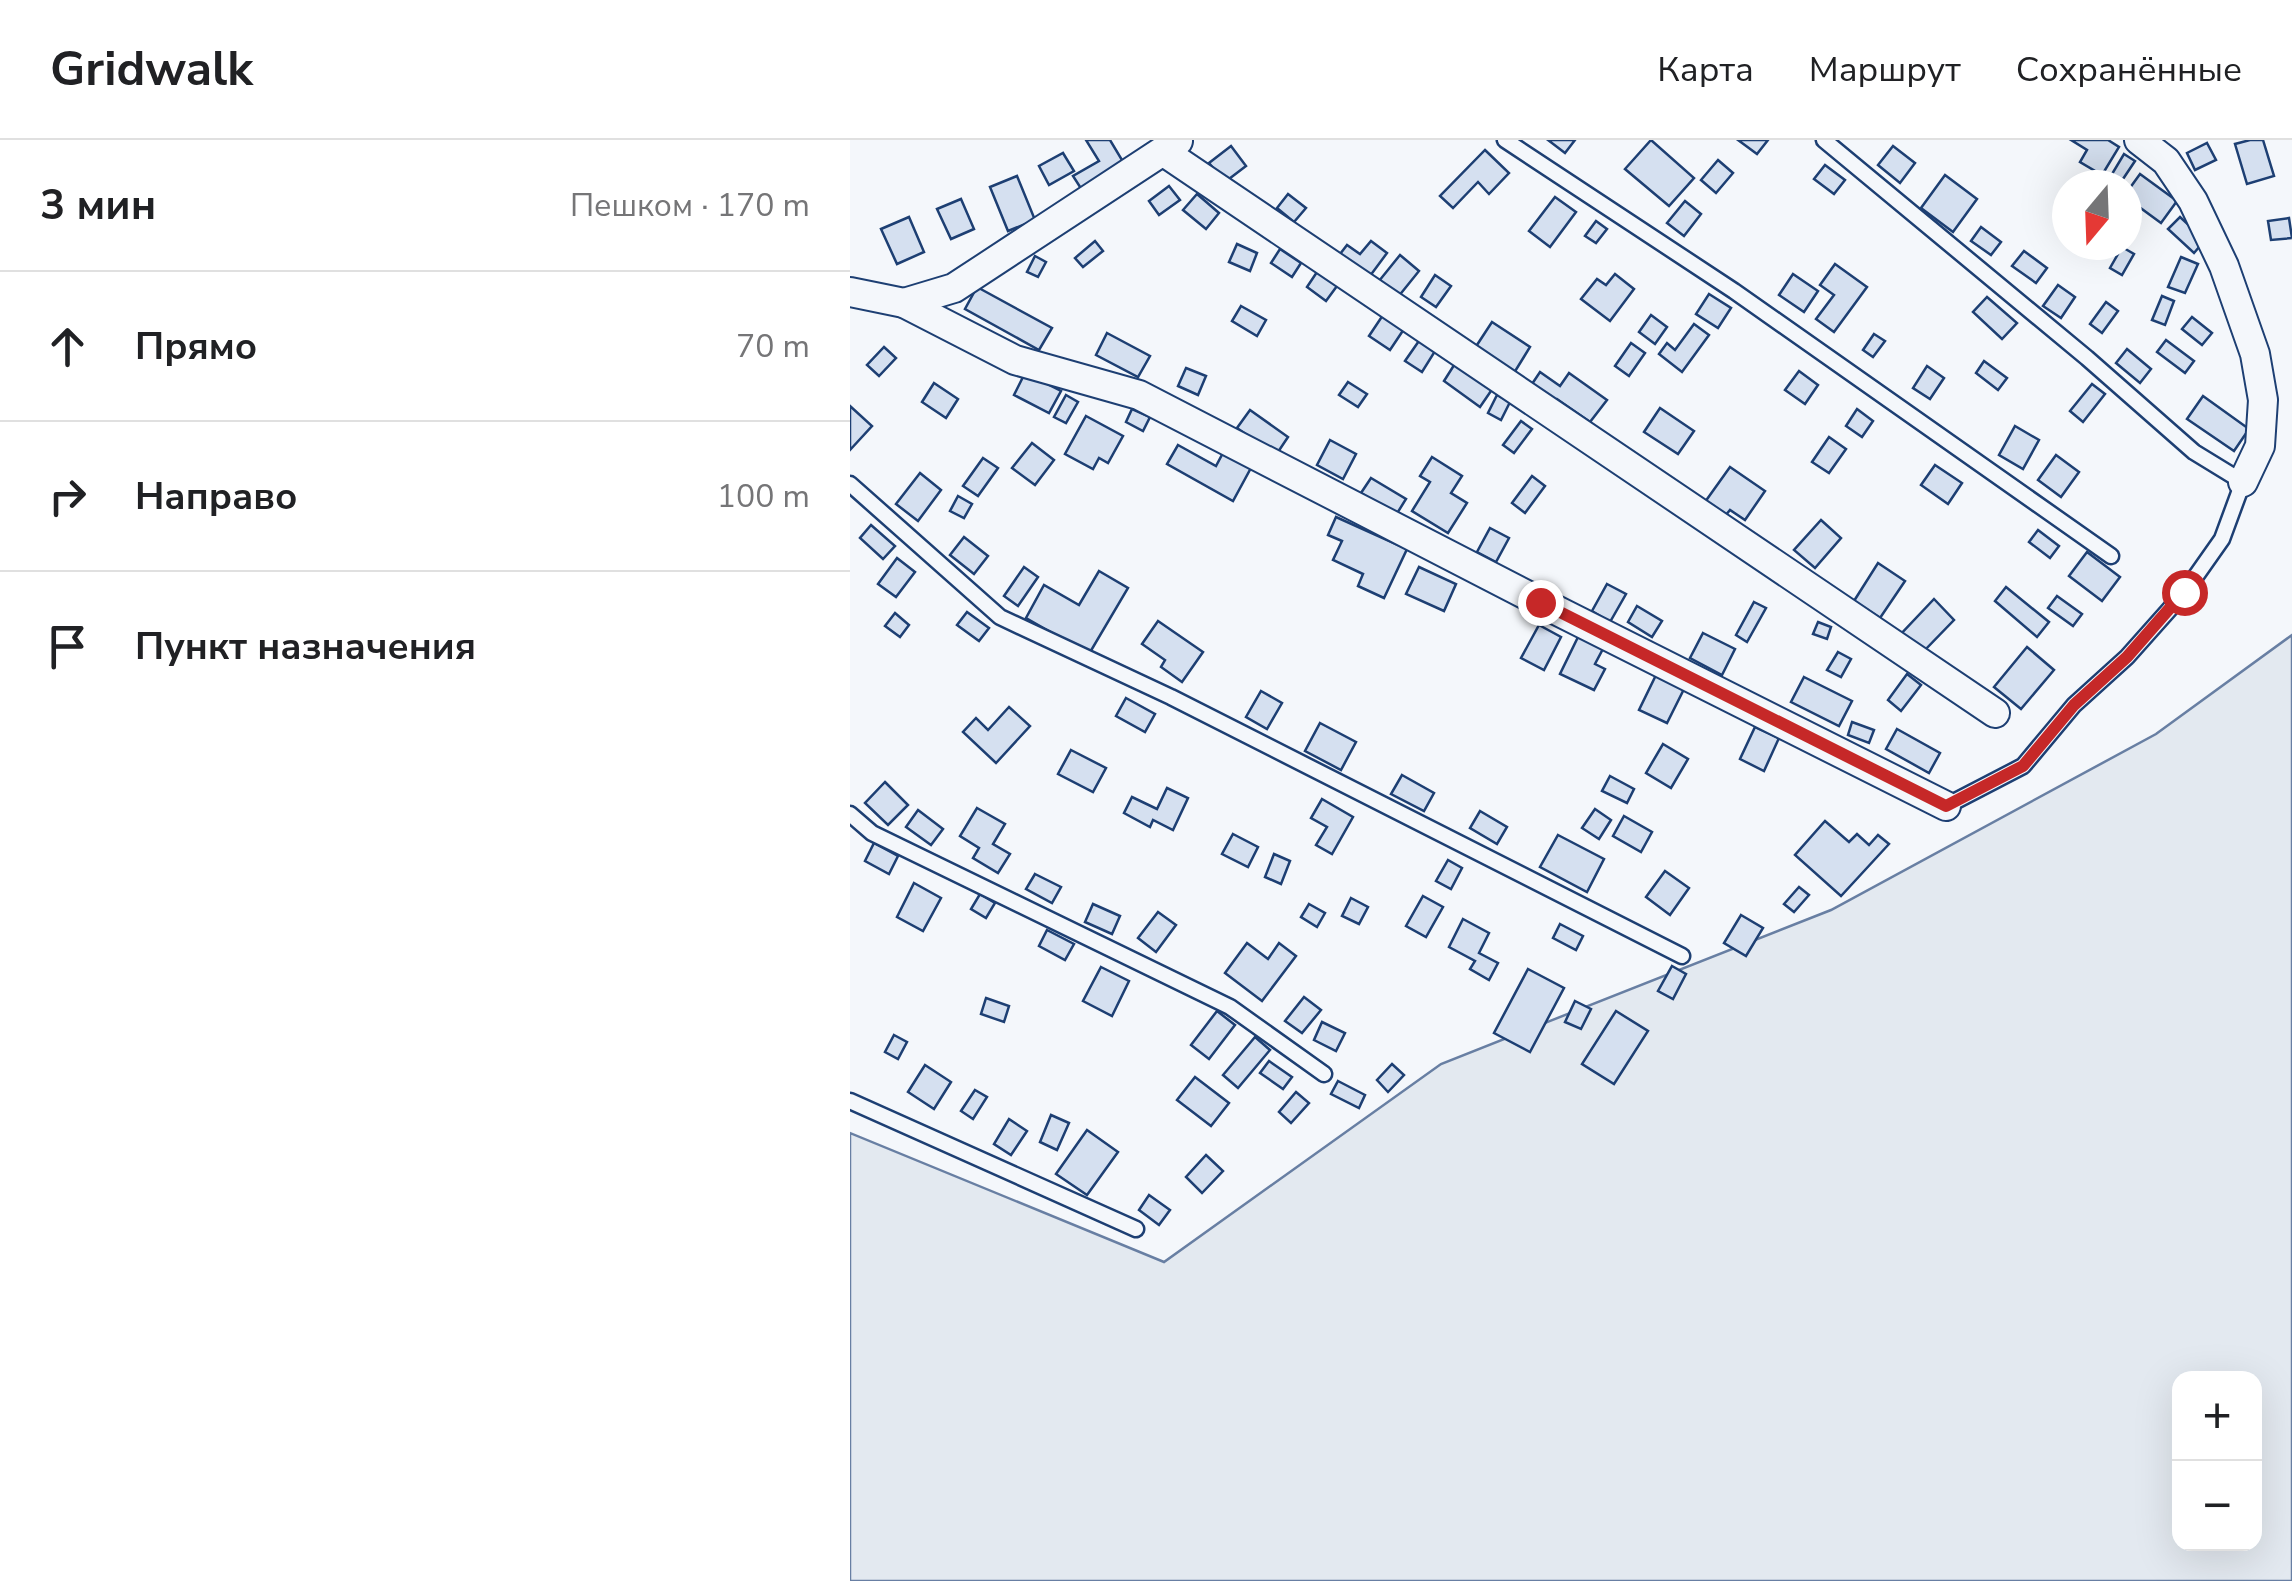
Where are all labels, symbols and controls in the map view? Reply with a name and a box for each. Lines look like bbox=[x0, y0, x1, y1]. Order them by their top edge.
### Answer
text: Gridwalk bbox=[50, 36, 253, 102]
text: Карта bbox=[1657, 46, 1754, 93]
text: Маршрут bbox=[1809, 46, 1961, 93]
text: Сохранённые bbox=[2016, 46, 2242, 93]
north arrow bbox=[2052, 170, 2142, 260]
text: 3 мин bbox=[40, 177, 156, 234]
text: Пешком · 170 m bbox=[570, 184, 810, 227]
icon: ahead bbox=[40, 319, 95, 374]
text: Прямо bbox=[135, 321, 257, 372]
text: 70 m bbox=[736, 325, 810, 368]
icon: right bbox=[40, 469, 95, 524]
text: Направо bbox=[135, 471, 297, 522]
text: 100 m bbox=[717, 475, 810, 518]
route start bbox=[2162, 570, 2208, 616]
route end bbox=[1518, 580, 1564, 626]
icon: arrive bbox=[40, 619, 95, 674]
text: Пункт назначения bbox=[135, 621, 476, 672]
map controls bbox=[2172, 1371, 2262, 1551]
button: + bbox=[2172, 1371, 2262, 1461]
button: − bbox=[2172, 1461, 2262, 1551]

